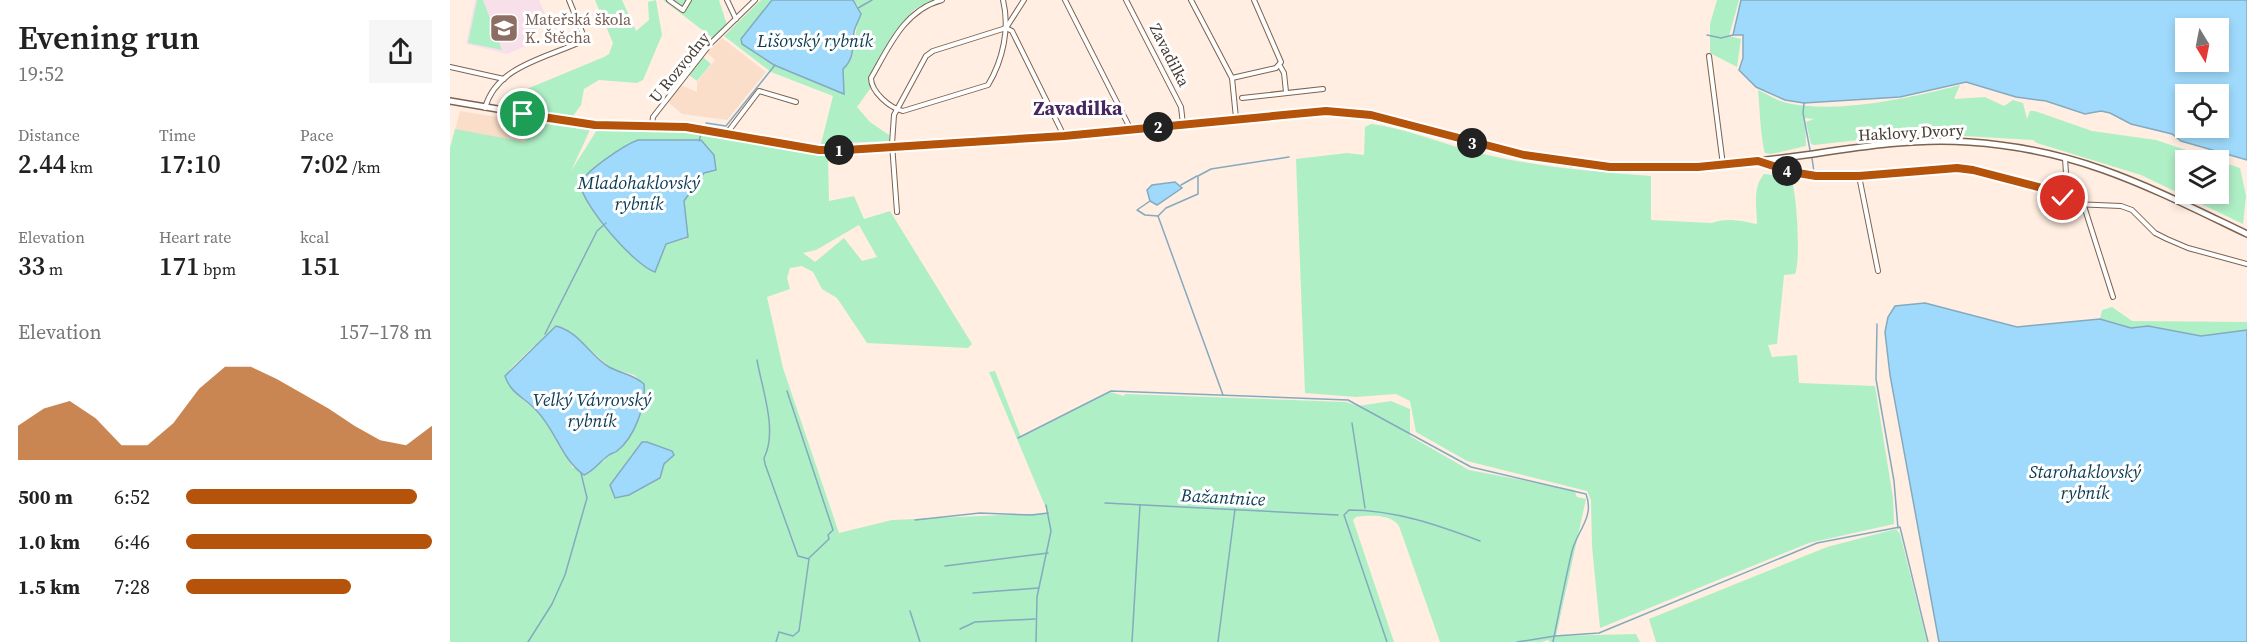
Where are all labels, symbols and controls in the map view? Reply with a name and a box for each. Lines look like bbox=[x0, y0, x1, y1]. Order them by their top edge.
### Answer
place label: Mateřská škola K. Štěcha bbox=[525, 8, 632, 48]
school or university icon: Mateřská škola K. Štěcha bbox=[488, 12, 520, 44]
text: Evening run bbox=[18, 15, 200, 60]
north arrow bbox=[2175, 18, 2229, 72]
map controls bbox=[2175, 18, 2229, 204]
button: share bbox=[369, 20, 432, 83]
street label: Zavadilka bbox=[1145, 20, 1196, 91]
street label: U Rozvodny bbox=[644, 27, 715, 107]
water label: Lišovský rybník bbox=[756, 28, 873, 53]
text: 19:52 bbox=[18, 60, 64, 88]
button: locate bbox=[2175, 84, 2229, 138]
pin bbox=[497, 88, 548, 139]
district label: Zavadilka bbox=[1033, 94, 1123, 122]
icon: arrive bbox=[506, 97, 539, 130]
pin: 2 bbox=[1143, 112, 1173, 142]
text: 2 bbox=[1154, 116, 1162, 138]
street label: Haklovy Dvory bbox=[1858, 118, 1965, 146]
text: Distance bbox=[18, 124, 80, 146]
text: Time bbox=[159, 124, 196, 146]
text: Pace bbox=[300, 124, 334, 146]
pin: 3 bbox=[1457, 128, 1487, 158]
text: 3 bbox=[1468, 132, 1476, 154]
pin: 1 bbox=[824, 135, 854, 165]
text: 1 bbox=[835, 139, 843, 161]
text: 2.44 bbox=[18, 146, 66, 182]
text: 17:10 bbox=[159, 146, 221, 182]
text: 7:02 bbox=[300, 146, 348, 182]
button: layers bbox=[2175, 150, 2229, 204]
text: km bbox=[66, 156, 93, 178]
text: /km bbox=[348, 156, 381, 178]
pin: 4 bbox=[1772, 156, 1802, 186]
text: 4 bbox=[1783, 160, 1791, 182]
water label: Mladohaklovský rybník bbox=[577, 170, 701, 216]
pin bbox=[2037, 172, 2088, 223]
icon: check bbox=[2046, 181, 2079, 214]
text: Elevation bbox=[18, 226, 85, 248]
text: Heart rate bbox=[159, 226, 231, 248]
text: kcal bbox=[300, 226, 329, 248]
text: 33 bbox=[18, 248, 45, 284]
text: 171 bbox=[159, 248, 200, 284]
text: 151 bbox=[300, 248, 341, 284]
text: m bbox=[45, 258, 63, 280]
text: bpm bbox=[200, 258, 236, 280]
text: Elevation bbox=[18, 318, 102, 346]
text: 157–178 m bbox=[339, 318, 432, 346]
water label: Velký Vávrovský rybník bbox=[533, 387, 652, 433]
water label: Starohaklovský rybník bbox=[2029, 459, 2142, 505]
water label: Bažantnice bbox=[1179, 482, 1267, 512]
text: 500 m bbox=[18, 483, 73, 511]
text: 6:52 bbox=[114, 483, 150, 511]
text: 1.0 km bbox=[18, 528, 80, 556]
text: 6:46 bbox=[114, 528, 150, 556]
text: 1.5 km bbox=[18, 573, 80, 601]
text: 7:28 bbox=[114, 573, 150, 601]

